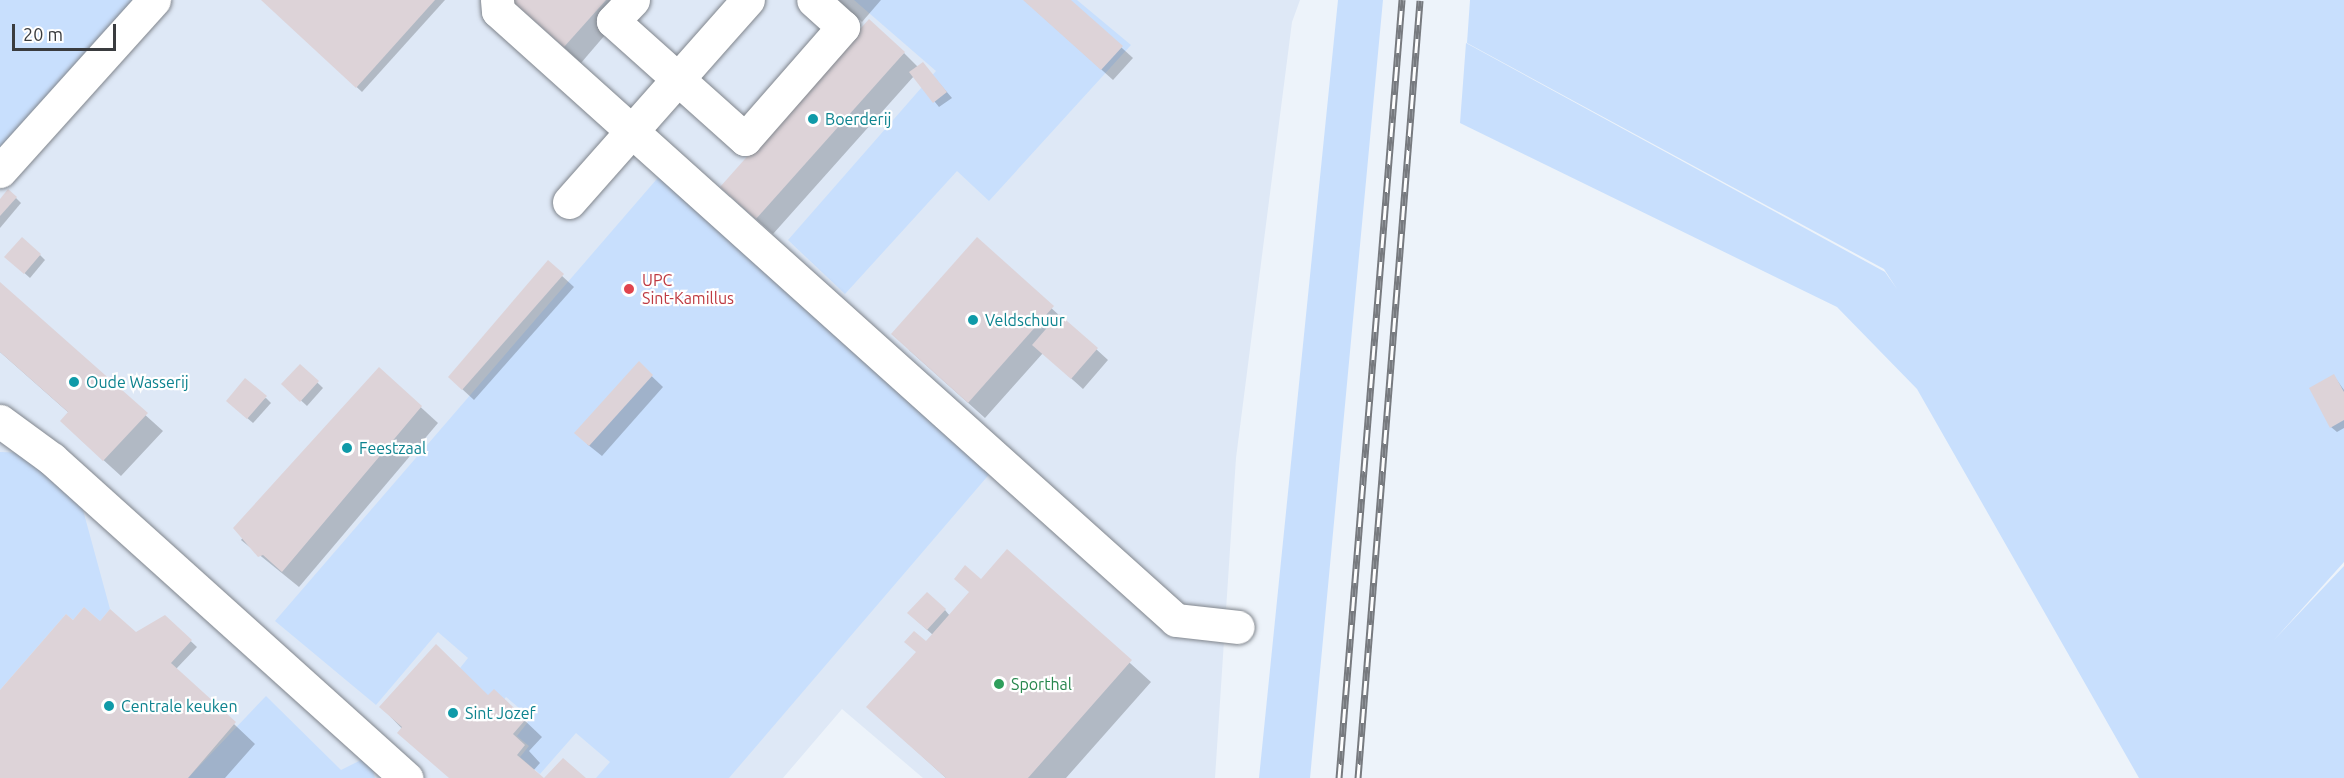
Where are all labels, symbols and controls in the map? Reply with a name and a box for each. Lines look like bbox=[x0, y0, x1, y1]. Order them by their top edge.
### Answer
scale bar bbox=[15, 12, 118, 50]
text: 20 m bbox=[23, 24, 63, 44]
place label: Boerderij bbox=[825, 109, 891, 129]
marker: Boerderij bbox=[806, 112, 820, 126]
place label: UPC Sint-Kamillus bbox=[642, 270, 734, 308]
marker: UPC Sint-Kamillus bbox=[620, 280, 638, 298]
place label: Veldschuur bbox=[985, 310, 1065, 330]
marker: Veldschuur bbox=[966, 313, 980, 327]
place label: Oude Wasserij bbox=[86, 372, 189, 392]
marker: Oude Wasserij bbox=[67, 375, 81, 389]
place label: Feestzaal bbox=[359, 438, 426, 458]
marker: Feestzaal bbox=[340, 441, 354, 455]
place label: Sporthal bbox=[1011, 674, 1072, 694]
marker: Sporthal bbox=[992, 677, 1006, 691]
place label: Centrale keuken bbox=[121, 696, 238, 716]
marker: Centrale keuken bbox=[102, 699, 116, 713]
place label: Sint Jozef bbox=[465, 703, 536, 723]
marker: Sint Jozef bbox=[446, 706, 460, 720]

